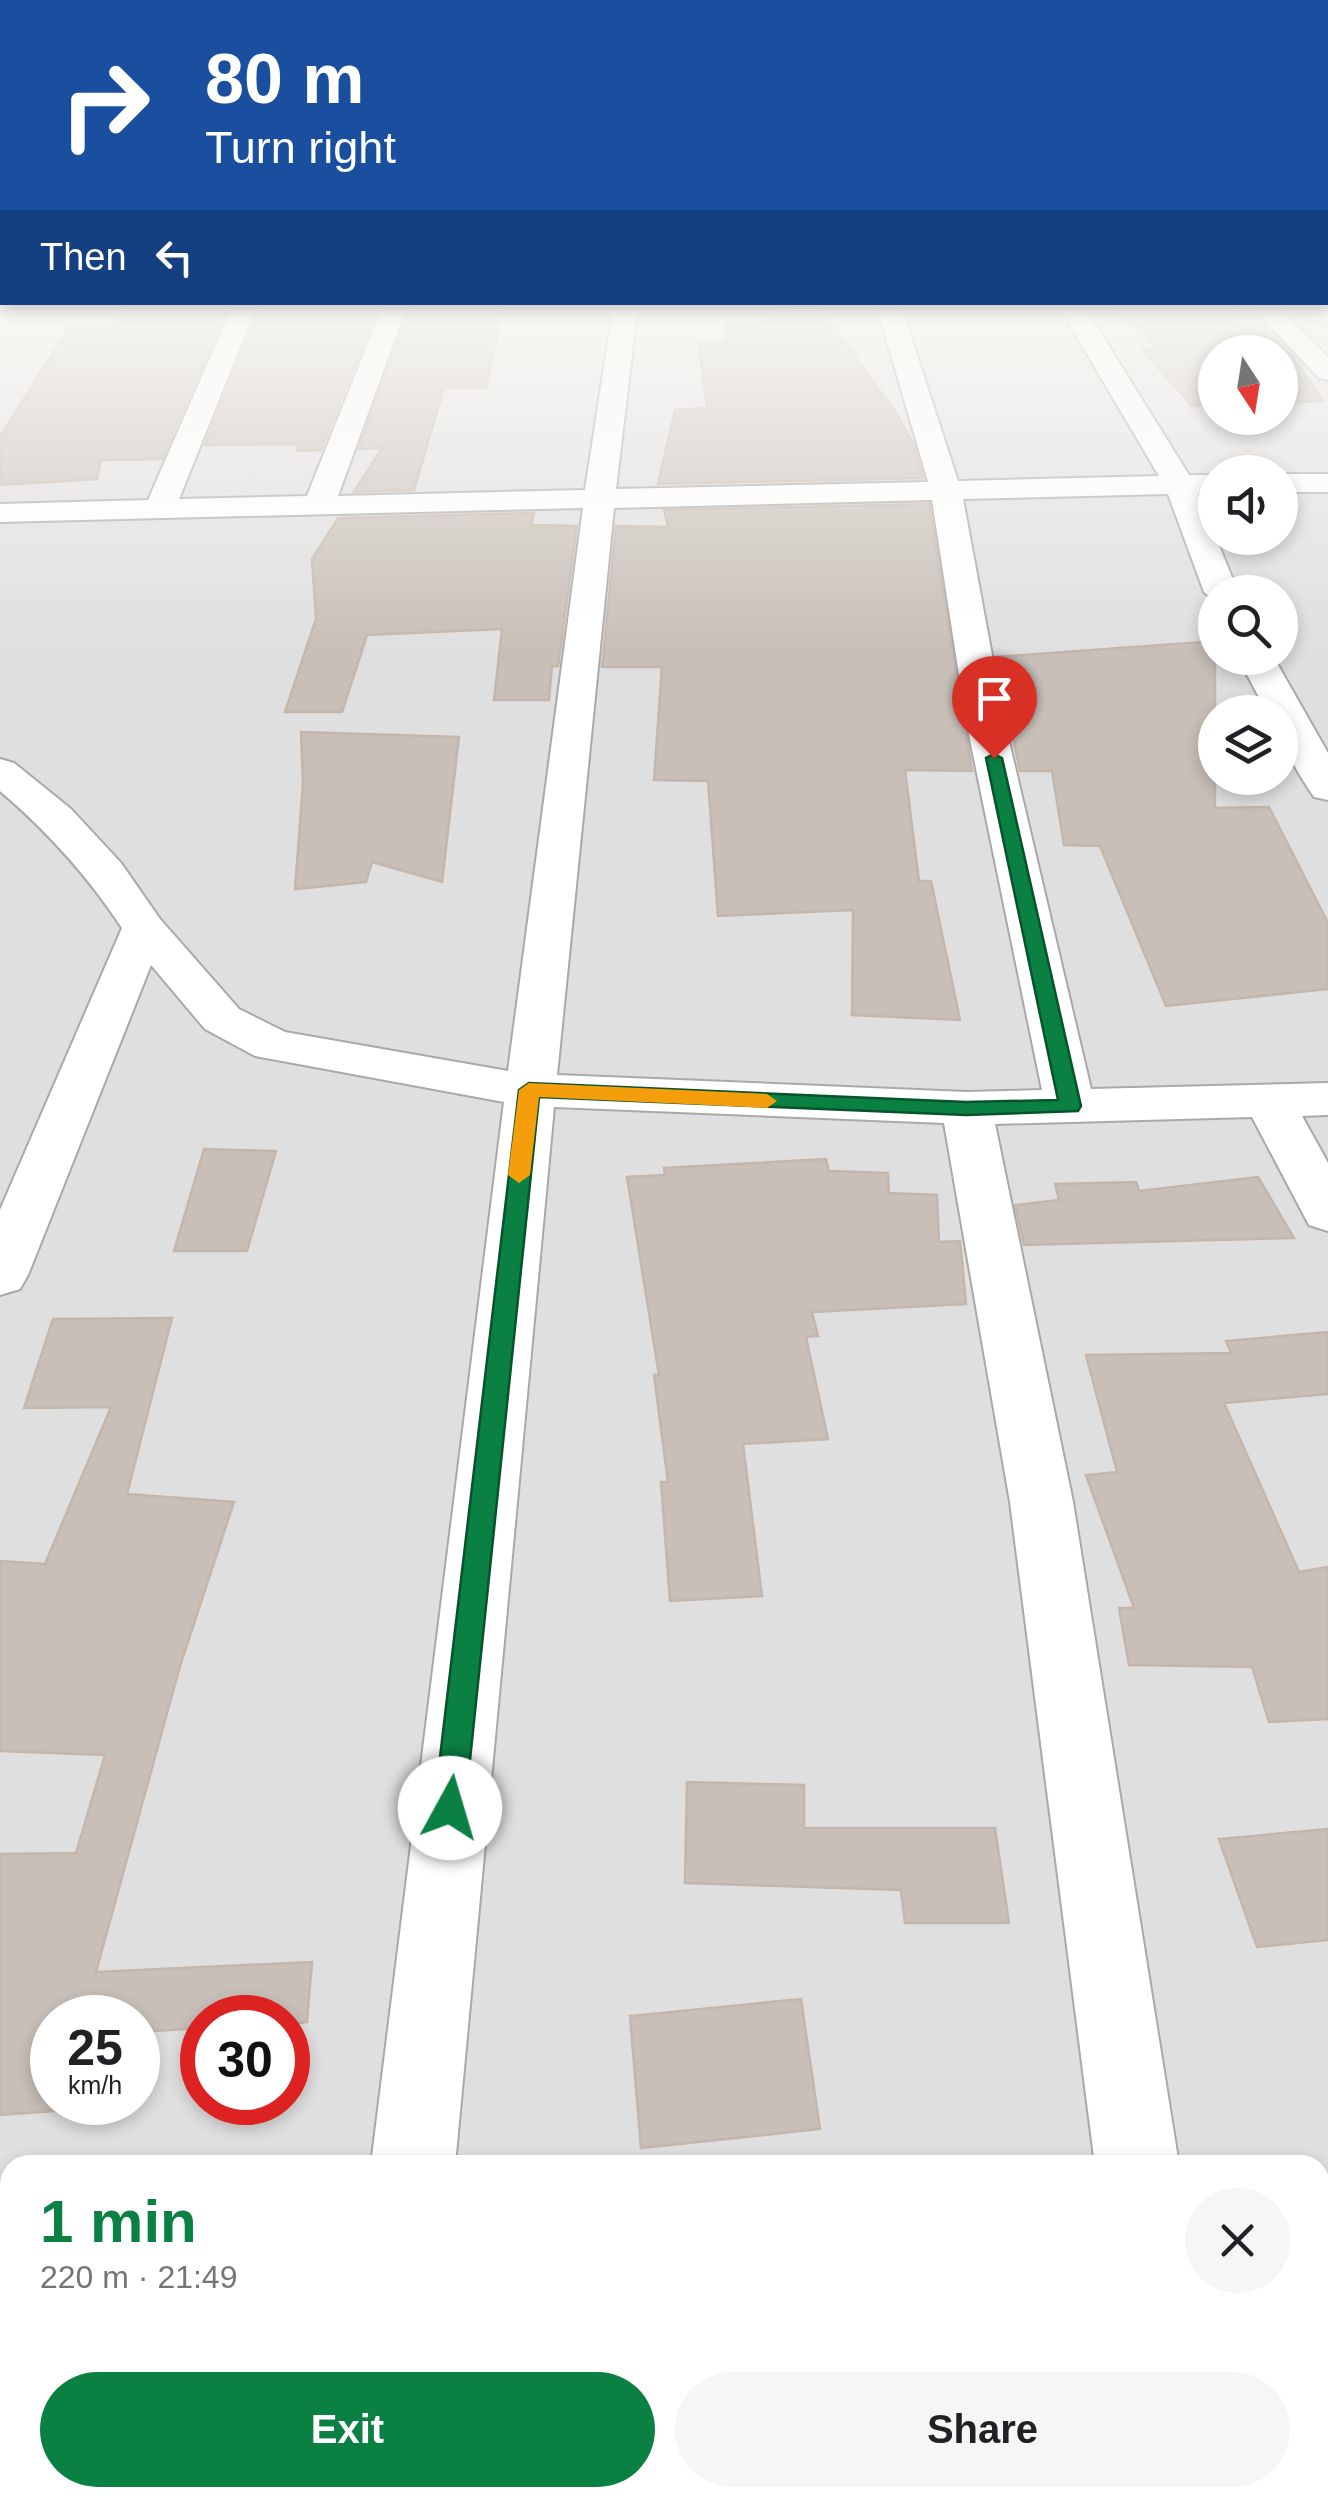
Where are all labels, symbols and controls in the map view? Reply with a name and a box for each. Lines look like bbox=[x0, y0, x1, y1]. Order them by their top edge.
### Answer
icon: right bbox=[40, 40, 170, 170]
text: 80 m bbox=[205, 40, 365, 118]
text: Turn right bbox=[205, 122, 396, 173]
icon: left bbox=[147, 230, 202, 285]
text: Then bbox=[40, 236, 127, 278]
north arrow bbox=[1198, 335, 1298, 435]
map controls bbox=[1198, 335, 1298, 795]
button: sound bbox=[1198, 455, 1298, 555]
button: search bbox=[1198, 575, 1298, 675]
pin bbox=[952, 656, 1037, 759]
icon: arrive bbox=[967, 671, 1022, 726]
button: layers bbox=[1198, 695, 1298, 795]
position arrow bbox=[398, 1756, 502, 1860]
speed limit sign: 30 bbox=[180, 1995, 310, 2125]
text: 25 bbox=[67, 2020, 123, 2076]
text: km/h bbox=[68, 2071, 122, 2099]
text: 1 min bbox=[40, 2188, 197, 2255]
button: close bbox=[1185, 2188, 1290, 2293]
text: 220 m · 21:49 bbox=[40, 2259, 237, 2295]
button: Exit bbox=[40, 2372, 655, 2487]
button: Share bbox=[675, 2372, 1290, 2487]

